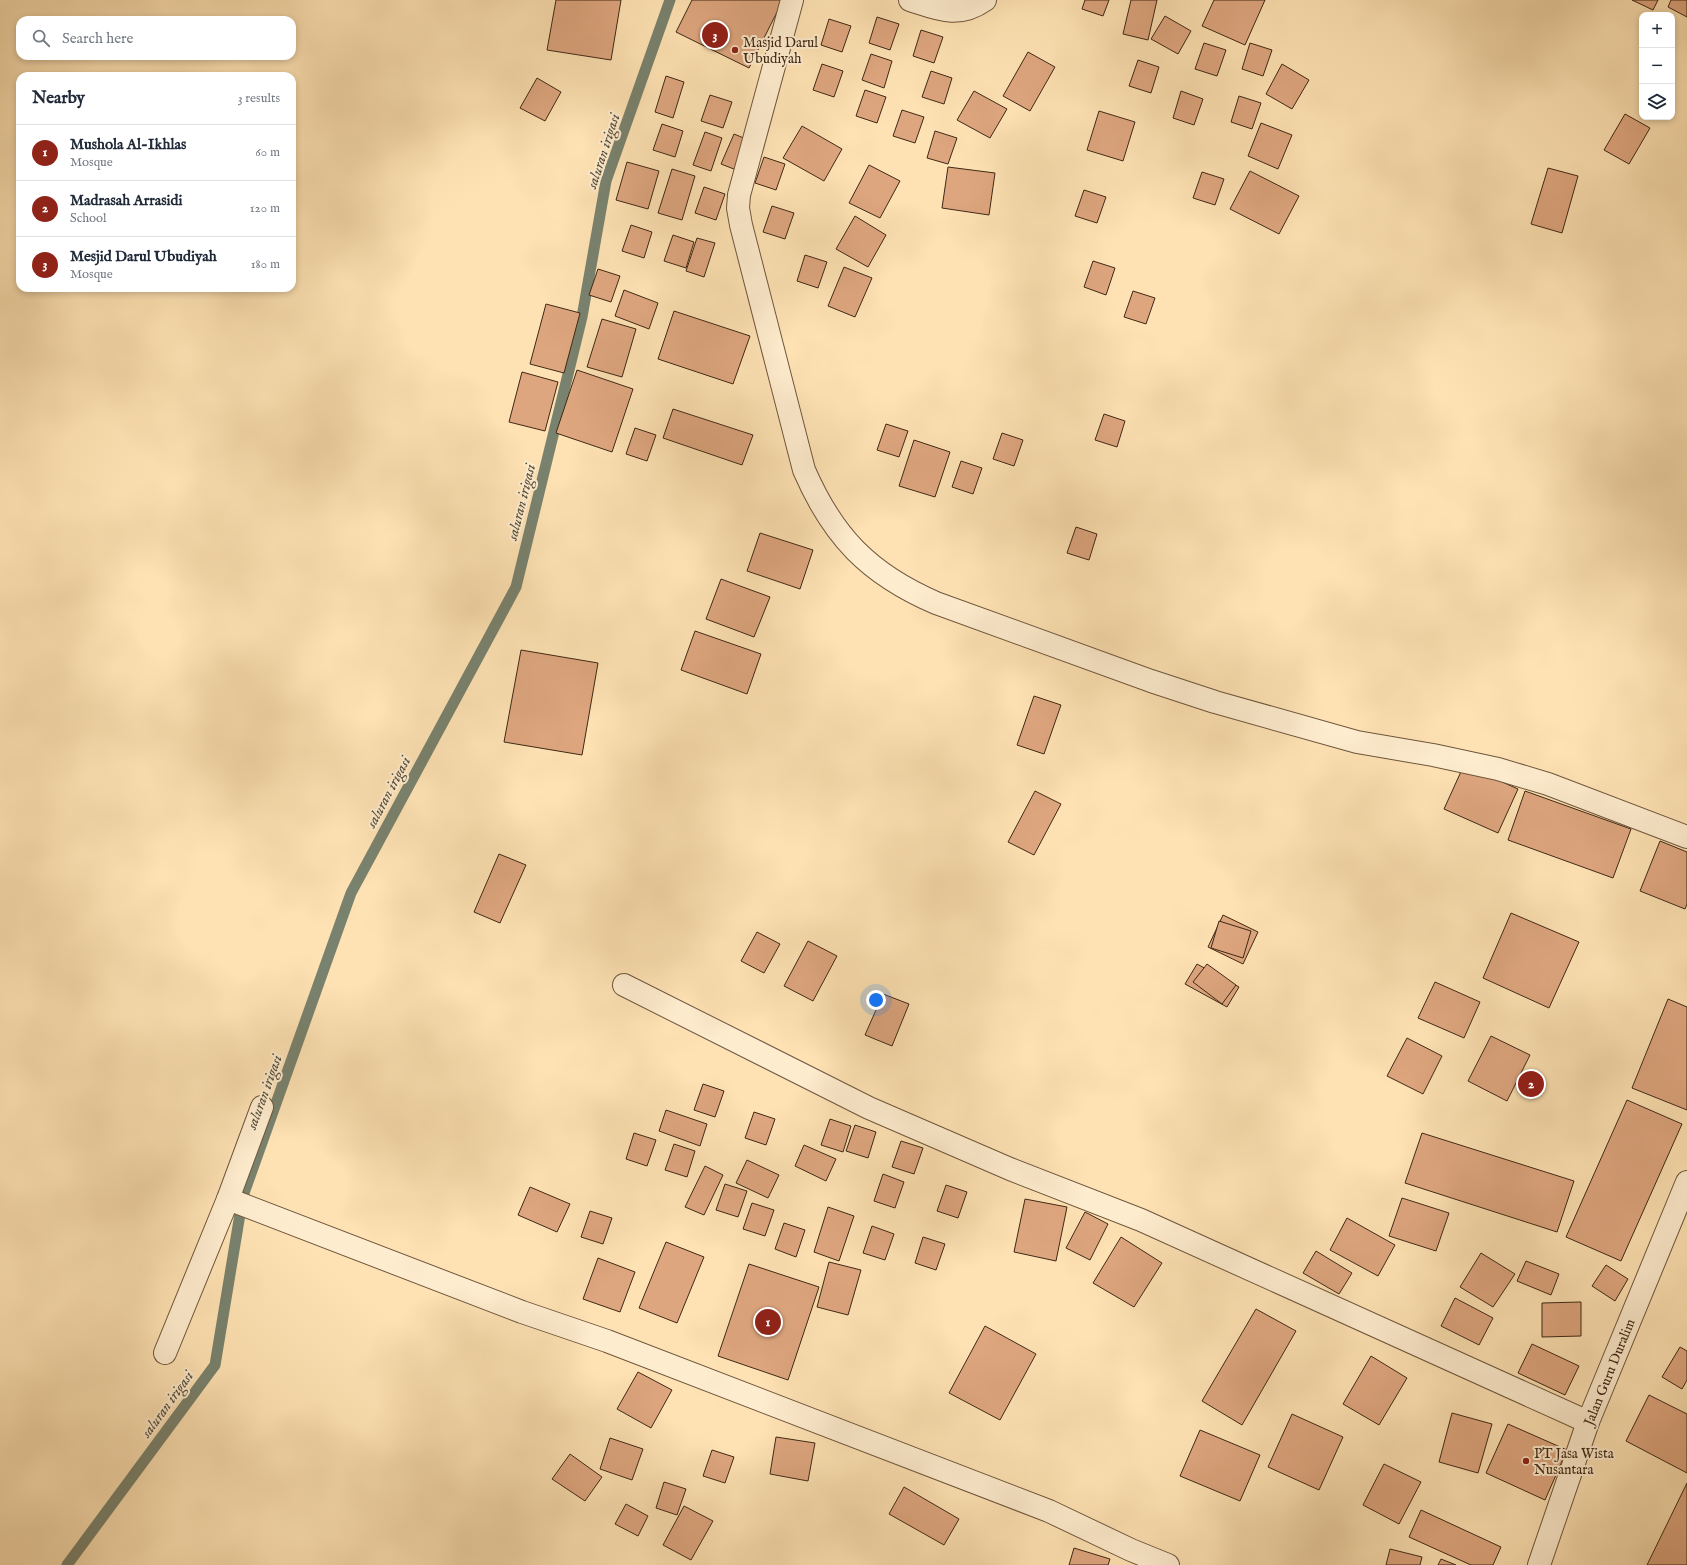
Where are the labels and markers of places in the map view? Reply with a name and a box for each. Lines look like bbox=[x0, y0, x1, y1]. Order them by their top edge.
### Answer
pin: 3 bbox=[702, 20, 728, 50]
place label: Masjid Darul Ubudiyah bbox=[743, 34, 818, 68]
marker: Masjid Darul Ubudiyah bbox=[730, 45, 740, 55]
pin: 2 bbox=[1518, 1069, 1544, 1099]
pin: 1 bbox=[755, 1307, 781, 1337]
place label: PT Jasa Wista Nusantara bbox=[1534, 1445, 1615, 1479]
marker: PT Jasa Wista Nusantara bbox=[1521, 1456, 1531, 1466]

